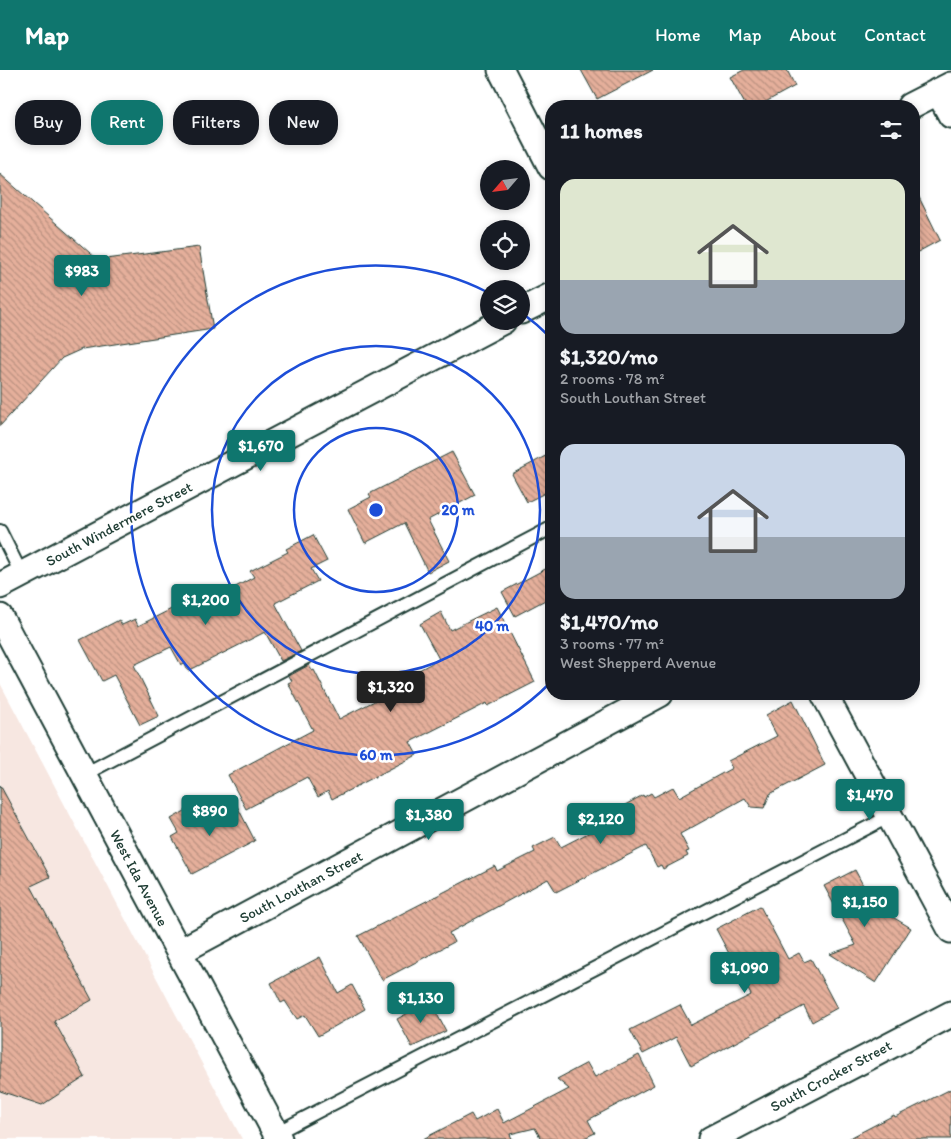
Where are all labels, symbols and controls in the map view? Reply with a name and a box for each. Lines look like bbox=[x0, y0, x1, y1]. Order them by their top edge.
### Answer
text: Map bbox=[25, 21, 69, 50]
text: Home bbox=[655, 24, 701, 46]
text: Map bbox=[729, 24, 762, 46]
text: About bbox=[790, 24, 836, 46]
text: Contact bbox=[864, 24, 926, 46]
chip: Buy bbox=[15, 100, 81, 145]
chip: Rent bbox=[91, 100, 163, 145]
chip: Filters bbox=[173, 100, 259, 145]
chip: New bbox=[269, 100, 338, 145]
icon: filters bbox=[877, 116, 905, 144]
text: 11 homes bbox=[560, 118, 643, 143]
north arrow bbox=[480, 160, 530, 210]
map controls bbox=[480, 160, 530, 330]
icon: home bbox=[688, 211, 778, 301]
button: locate bbox=[480, 220, 530, 270]
pin: $983 bbox=[52, 254, 112, 297]
text: $983 bbox=[65, 261, 99, 280]
button: layers bbox=[480, 280, 530, 330]
text: $1,320/mo bbox=[560, 344, 658, 369]
text: 2 rooms · 78 m² bbox=[560, 369, 665, 388]
text: South Louthan Street bbox=[560, 388, 706, 407]
pin: $1,670 bbox=[220, 430, 302, 472]
text: $1,670 bbox=[238, 436, 284, 455]
icon: home bbox=[688, 476, 778, 566]
street label: South Windermere Street bbox=[43, 478, 196, 570]
centre of rings bbox=[367, 501, 385, 519]
text: 20 m bbox=[441, 501, 475, 519]
pin: $1,200 bbox=[165, 584, 247, 626]
text: $1,200 bbox=[182, 590, 230, 609]
text: $1,470/mo bbox=[560, 609, 659, 634]
text: 40 m bbox=[475, 617, 510, 635]
text: 3 rooms · 77 m² bbox=[560, 634, 664, 653]
text: West Shepperd Avenue bbox=[560, 653, 716, 672]
pin: $1,320 bbox=[350, 670, 432, 713]
text: $1,320 bbox=[368, 677, 414, 696]
text: 60 m bbox=[359, 746, 393, 764]
pin: $1,470 bbox=[829, 778, 911, 821]
text: $1,470 bbox=[847, 785, 893, 804]
pin: $890 bbox=[180, 794, 240, 837]
pin: $1,380 bbox=[388, 798, 470, 841]
text: $890 bbox=[192, 801, 228, 820]
pin: $2,120 bbox=[560, 802, 642, 845]
text: $1,380 bbox=[406, 805, 452, 824]
text: $2,120 bbox=[578, 809, 624, 828]
street label: West Ida Avenue bbox=[106, 827, 172, 929]
street label: South Louthan Street bbox=[236, 847, 366, 927]
pin: $1,150 bbox=[824, 886, 906, 928]
text: $1,150 bbox=[842, 892, 888, 911]
pin: $1,090 bbox=[704, 952, 786, 994]
text: $1,090 bbox=[721, 958, 769, 977]
pin: $1,130 bbox=[380, 982, 462, 1024]
text: $1,130 bbox=[398, 988, 444, 1007]
street label: South Crocker Street bbox=[767, 1036, 895, 1116]

